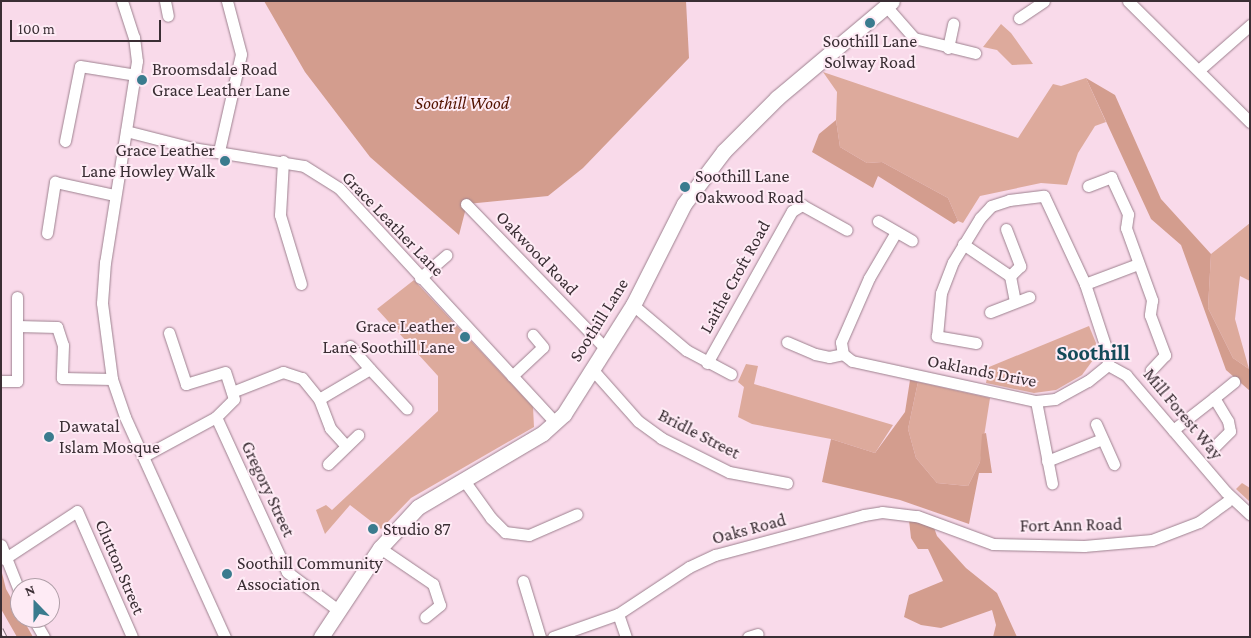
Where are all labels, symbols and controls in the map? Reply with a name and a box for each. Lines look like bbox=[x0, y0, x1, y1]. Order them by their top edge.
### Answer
scale bar bbox=[12, 10, 164, 42]
marker: Soothill Lane Solway Road bbox=[864, 17, 876, 29]
text: 100 m bbox=[18, 21, 55, 37]
place label: Soothill Lane Solway Road bbox=[823, 31, 917, 74]
place label: Broomsdale Road Grace Leather Lane bbox=[152, 59, 290, 102]
marker: Broomsdale Road Grace Leather Lane bbox=[136, 74, 148, 86]
park label: Soothill Wood bbox=[415, 92, 509, 114]
place label: Grace Leather Lane Howley Walk bbox=[81, 140, 215, 182]
marker: Grace Leather Lane Howley Walk bbox=[219, 155, 231, 167]
place label: Soothill Lane Oakwood Road bbox=[695, 166, 804, 208]
street label: Grace Leather Lane bbox=[337, 167, 449, 281]
marker: Soothill Lane Oakwood Road bbox=[679, 181, 691, 193]
street label: Oakwood Road bbox=[491, 206, 583, 300]
street label: Laithe Croft Road bbox=[695, 217, 775, 337]
street label: Soothill Lane bbox=[565, 274, 633, 366]
place label: Grace Leather Lane Soothill Lane bbox=[322, 316, 455, 358]
marker: Grace Leather Lane Soothill Lane bbox=[459, 331, 471, 343]
district label: Soothill bbox=[1056, 340, 1130, 366]
street label: Oaklands Drive bbox=[926, 350, 1038, 392]
street label: Mill Forest Way bbox=[1139, 364, 1227, 464]
street label: Bridle Street bbox=[655, 404, 743, 464]
place label: Dawatal Islam Mosque bbox=[59, 416, 160, 458]
marker: Dawatal Islam Mosque bbox=[43, 431, 55, 443]
street label: Gregory Street bbox=[236, 438, 300, 540]
street label: Oaks Road bbox=[710, 509, 788, 549]
street label: Fort Ann Road bbox=[1020, 513, 1122, 537]
street label: Clutton Street bbox=[90, 516, 150, 618]
place label: Studio 87 bbox=[383, 518, 451, 540]
marker: Studio 87 bbox=[367, 523, 379, 535]
place label: Soothill Community Association bbox=[237, 553, 383, 596]
marker: Soothill Community Association bbox=[221, 568, 233, 580]
north arrow bbox=[10, 578, 60, 628]
text: N bbox=[22, 581, 37, 599]

